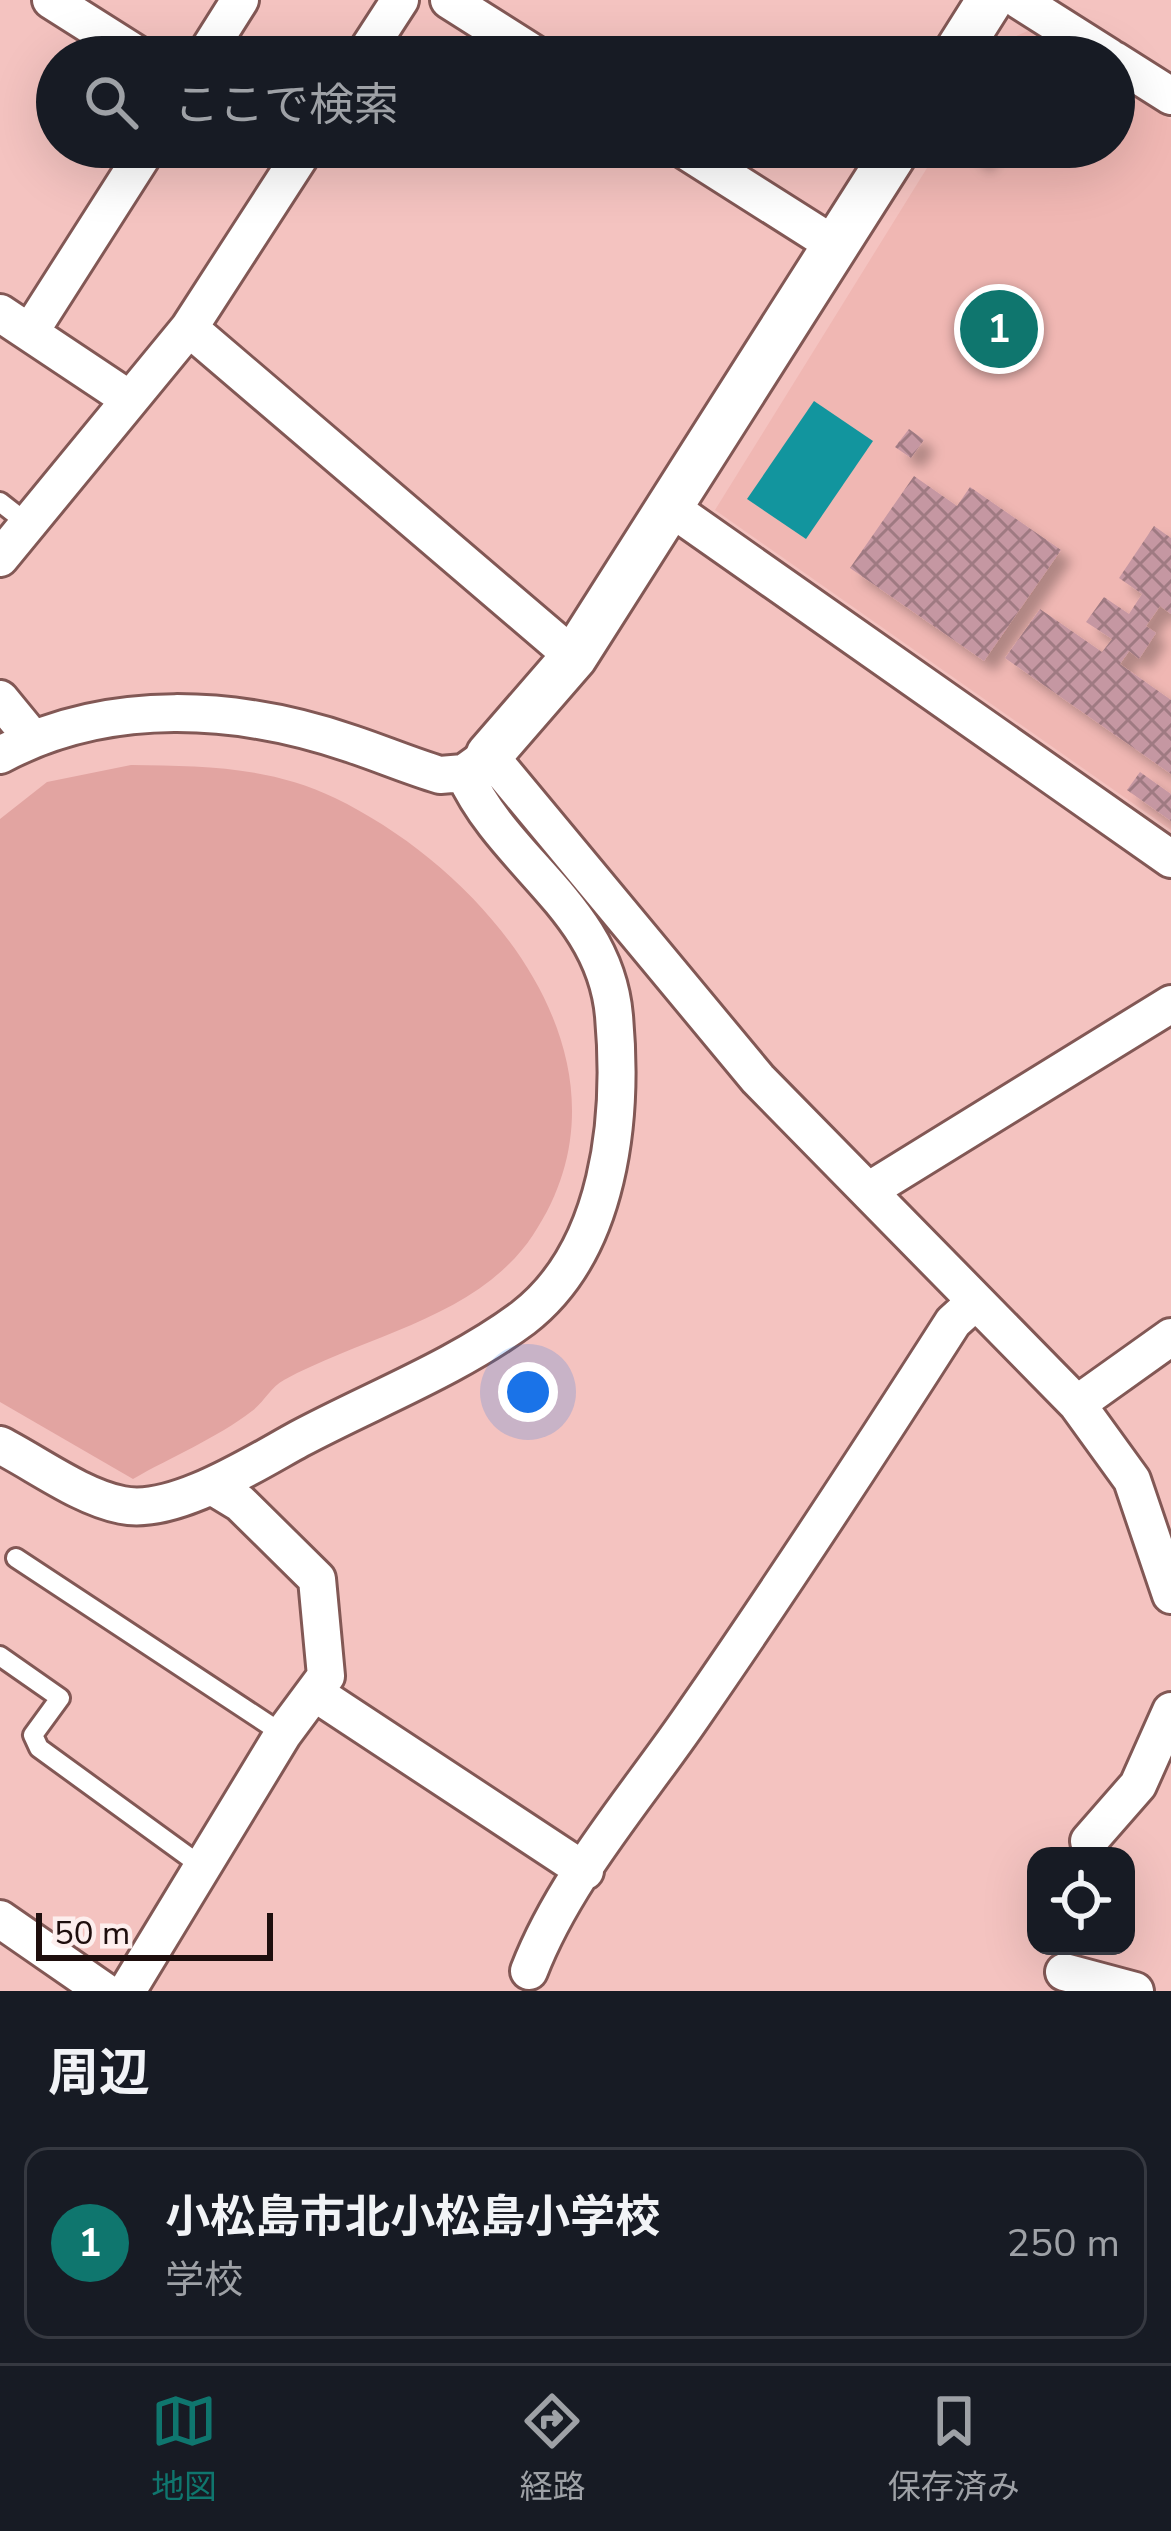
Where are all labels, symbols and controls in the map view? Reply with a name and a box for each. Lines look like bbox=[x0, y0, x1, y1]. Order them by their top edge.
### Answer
search box bbox=[36, 36, 1135, 168]
icon: search bbox=[78, 69, 144, 135]
text: ここで検索 bbox=[174, 75, 399, 136]
pin: 1 bbox=[960, 284, 1038, 374]
your location bbox=[498, 1362, 558, 1422]
map controls bbox=[1027, 1847, 1135, 1955]
button: locate bbox=[1027, 1847, 1135, 1955]
scale bar bbox=[36, 1907, 273, 1960]
text: 50 m bbox=[54, 1911, 130, 1956]
text: 周辺 bbox=[48, 2038, 150, 2108]
text: 小松島市北小松島小学校 bbox=[165, 2187, 660, 2248]
text: 1 bbox=[78, 2217, 102, 2270]
text: 250 m bbox=[1006, 2217, 1120, 2270]
text: 学校 bbox=[165, 2254, 243, 2307]
tab: 地図 bbox=[151, 2388, 217, 2510]
tab: 経路 bbox=[519, 2388, 585, 2510]
tab: 保存済み bbox=[888, 2388, 1020, 2510]

